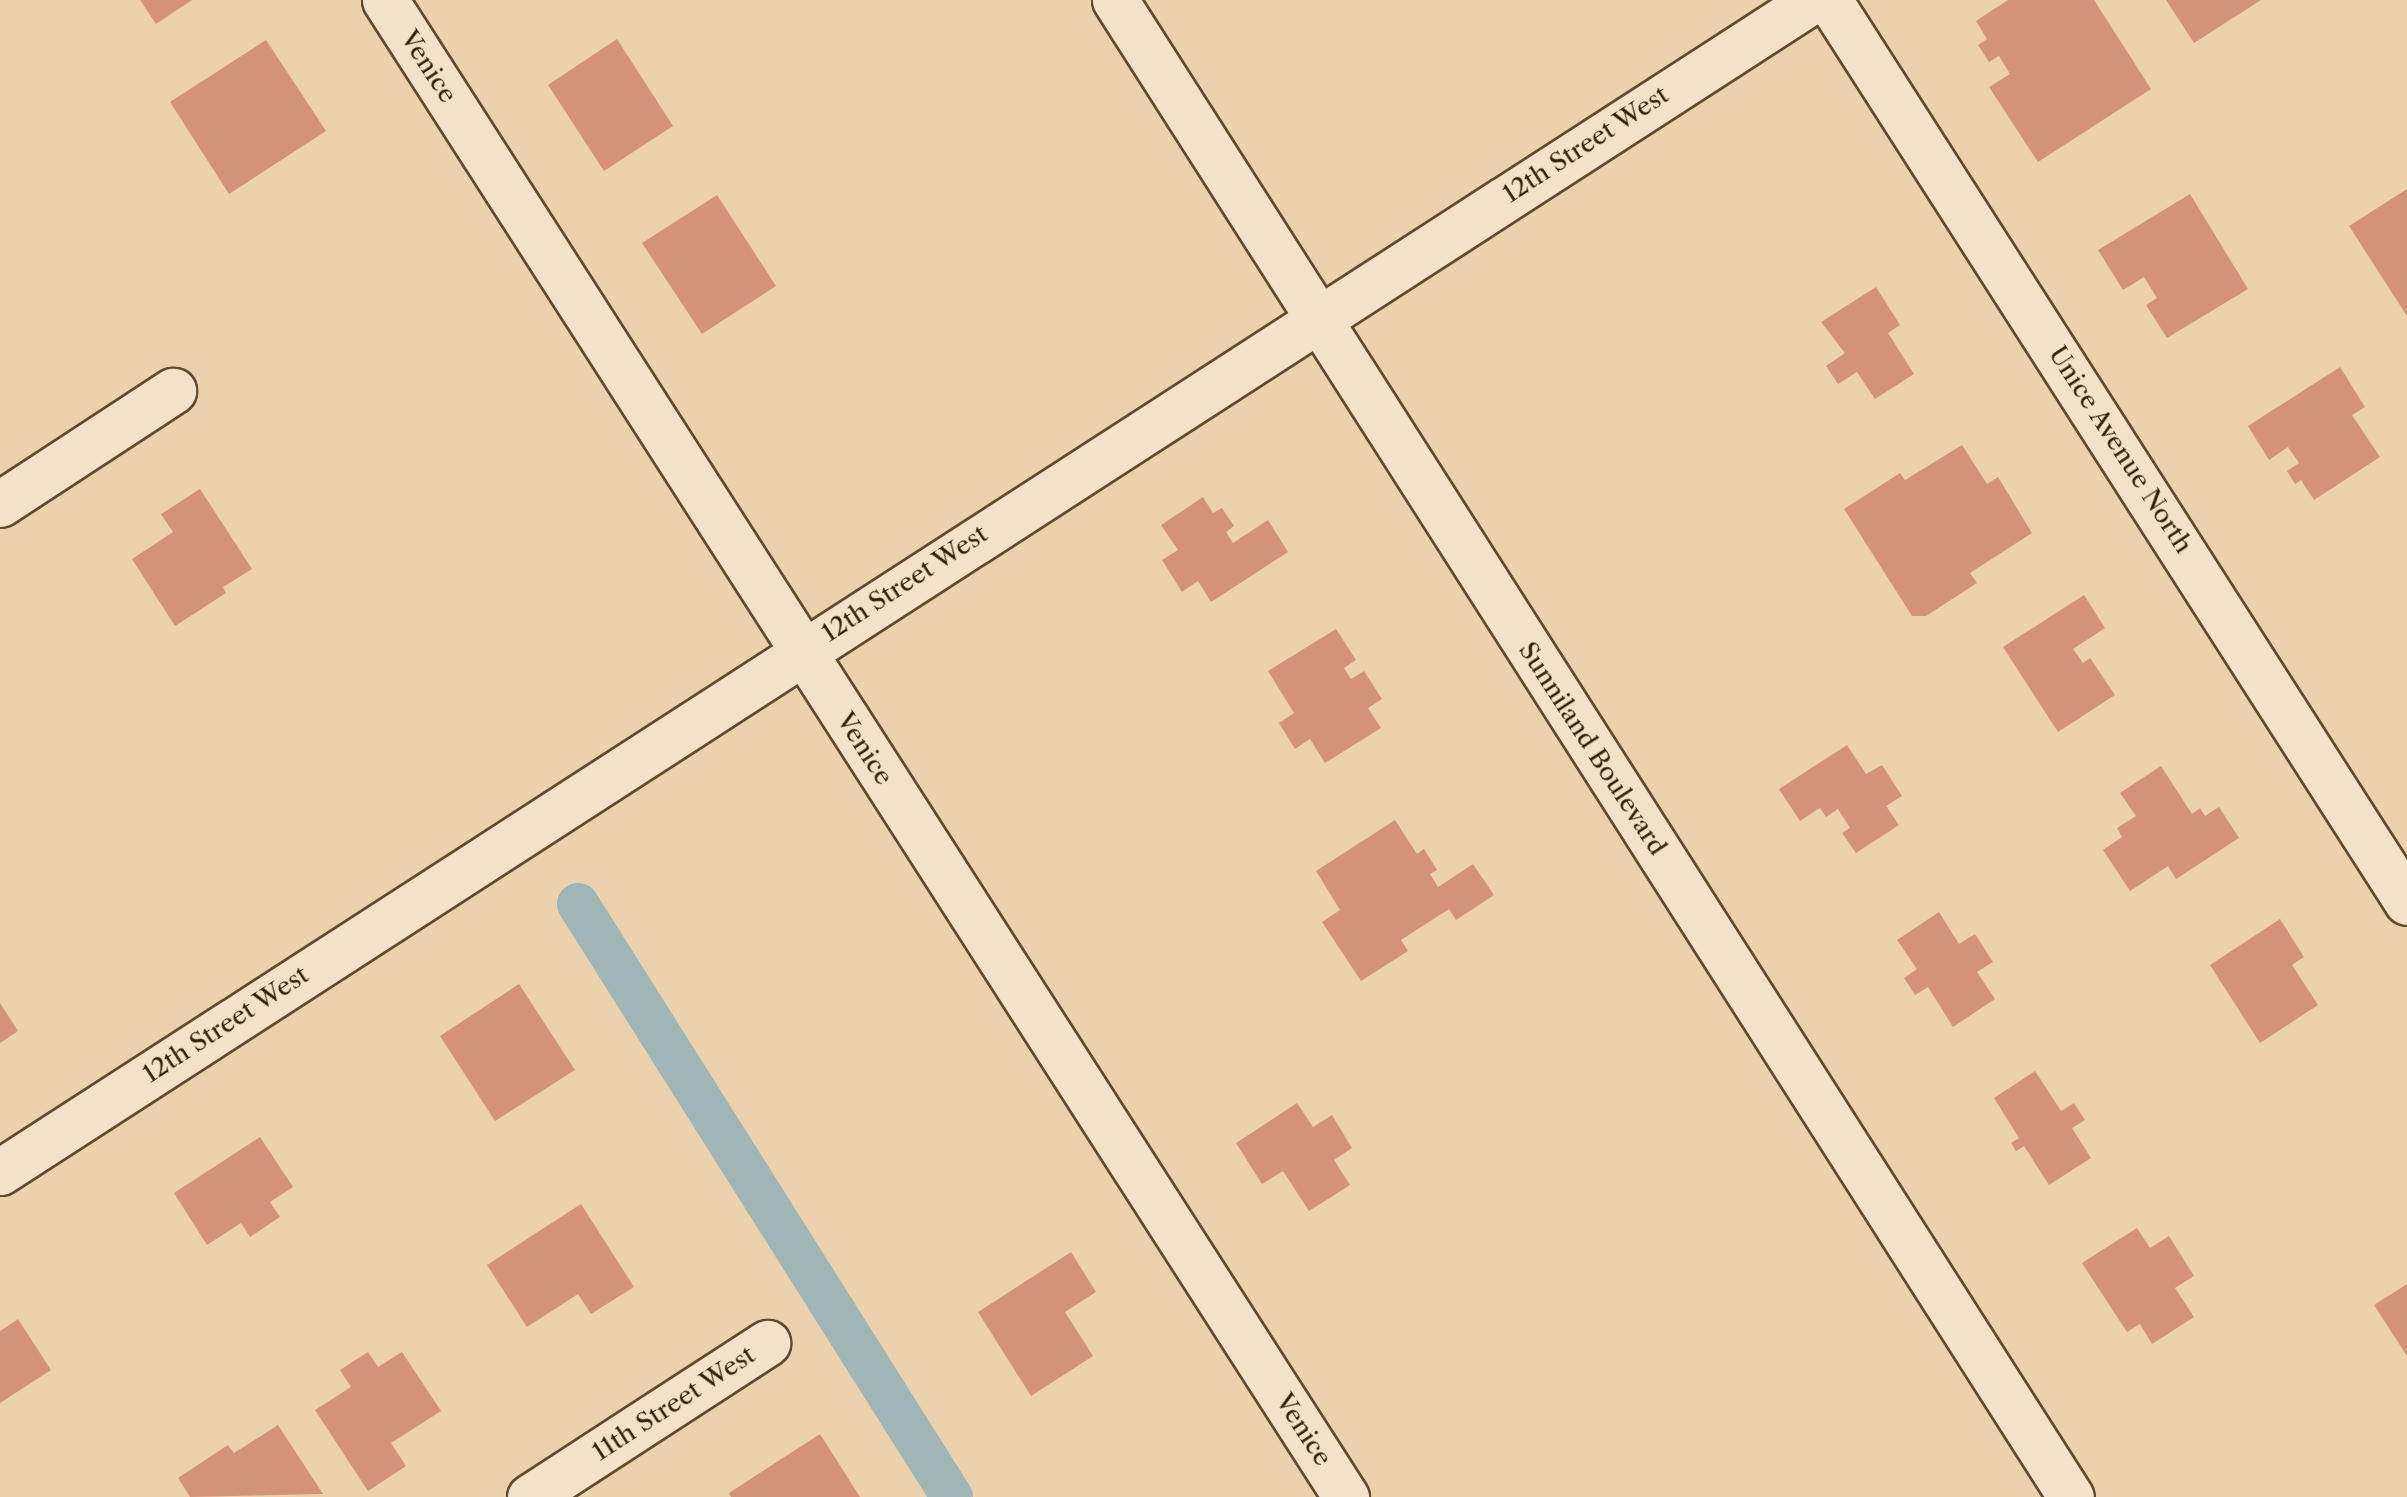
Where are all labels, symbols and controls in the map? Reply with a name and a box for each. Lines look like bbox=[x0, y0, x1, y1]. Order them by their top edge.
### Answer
street label: Venice bbox=[394, 25, 462, 109]
street label: 12th Street West bbox=[1497, 80, 1675, 210]
street label: Unice Avenue North bbox=[2042, 341, 2198, 559]
street label: 12th Street West bbox=[816, 519, 994, 649]
street label: Sunniland Boulevard bbox=[1512, 637, 1672, 861]
street label: Venice bbox=[830, 707, 898, 791]
street label: 12th Street West bbox=[137, 960, 315, 1090]
street label: 11th Street West bbox=[587, 1340, 761, 1468]
street label: Venice bbox=[1269, 1388, 1337, 1472]

